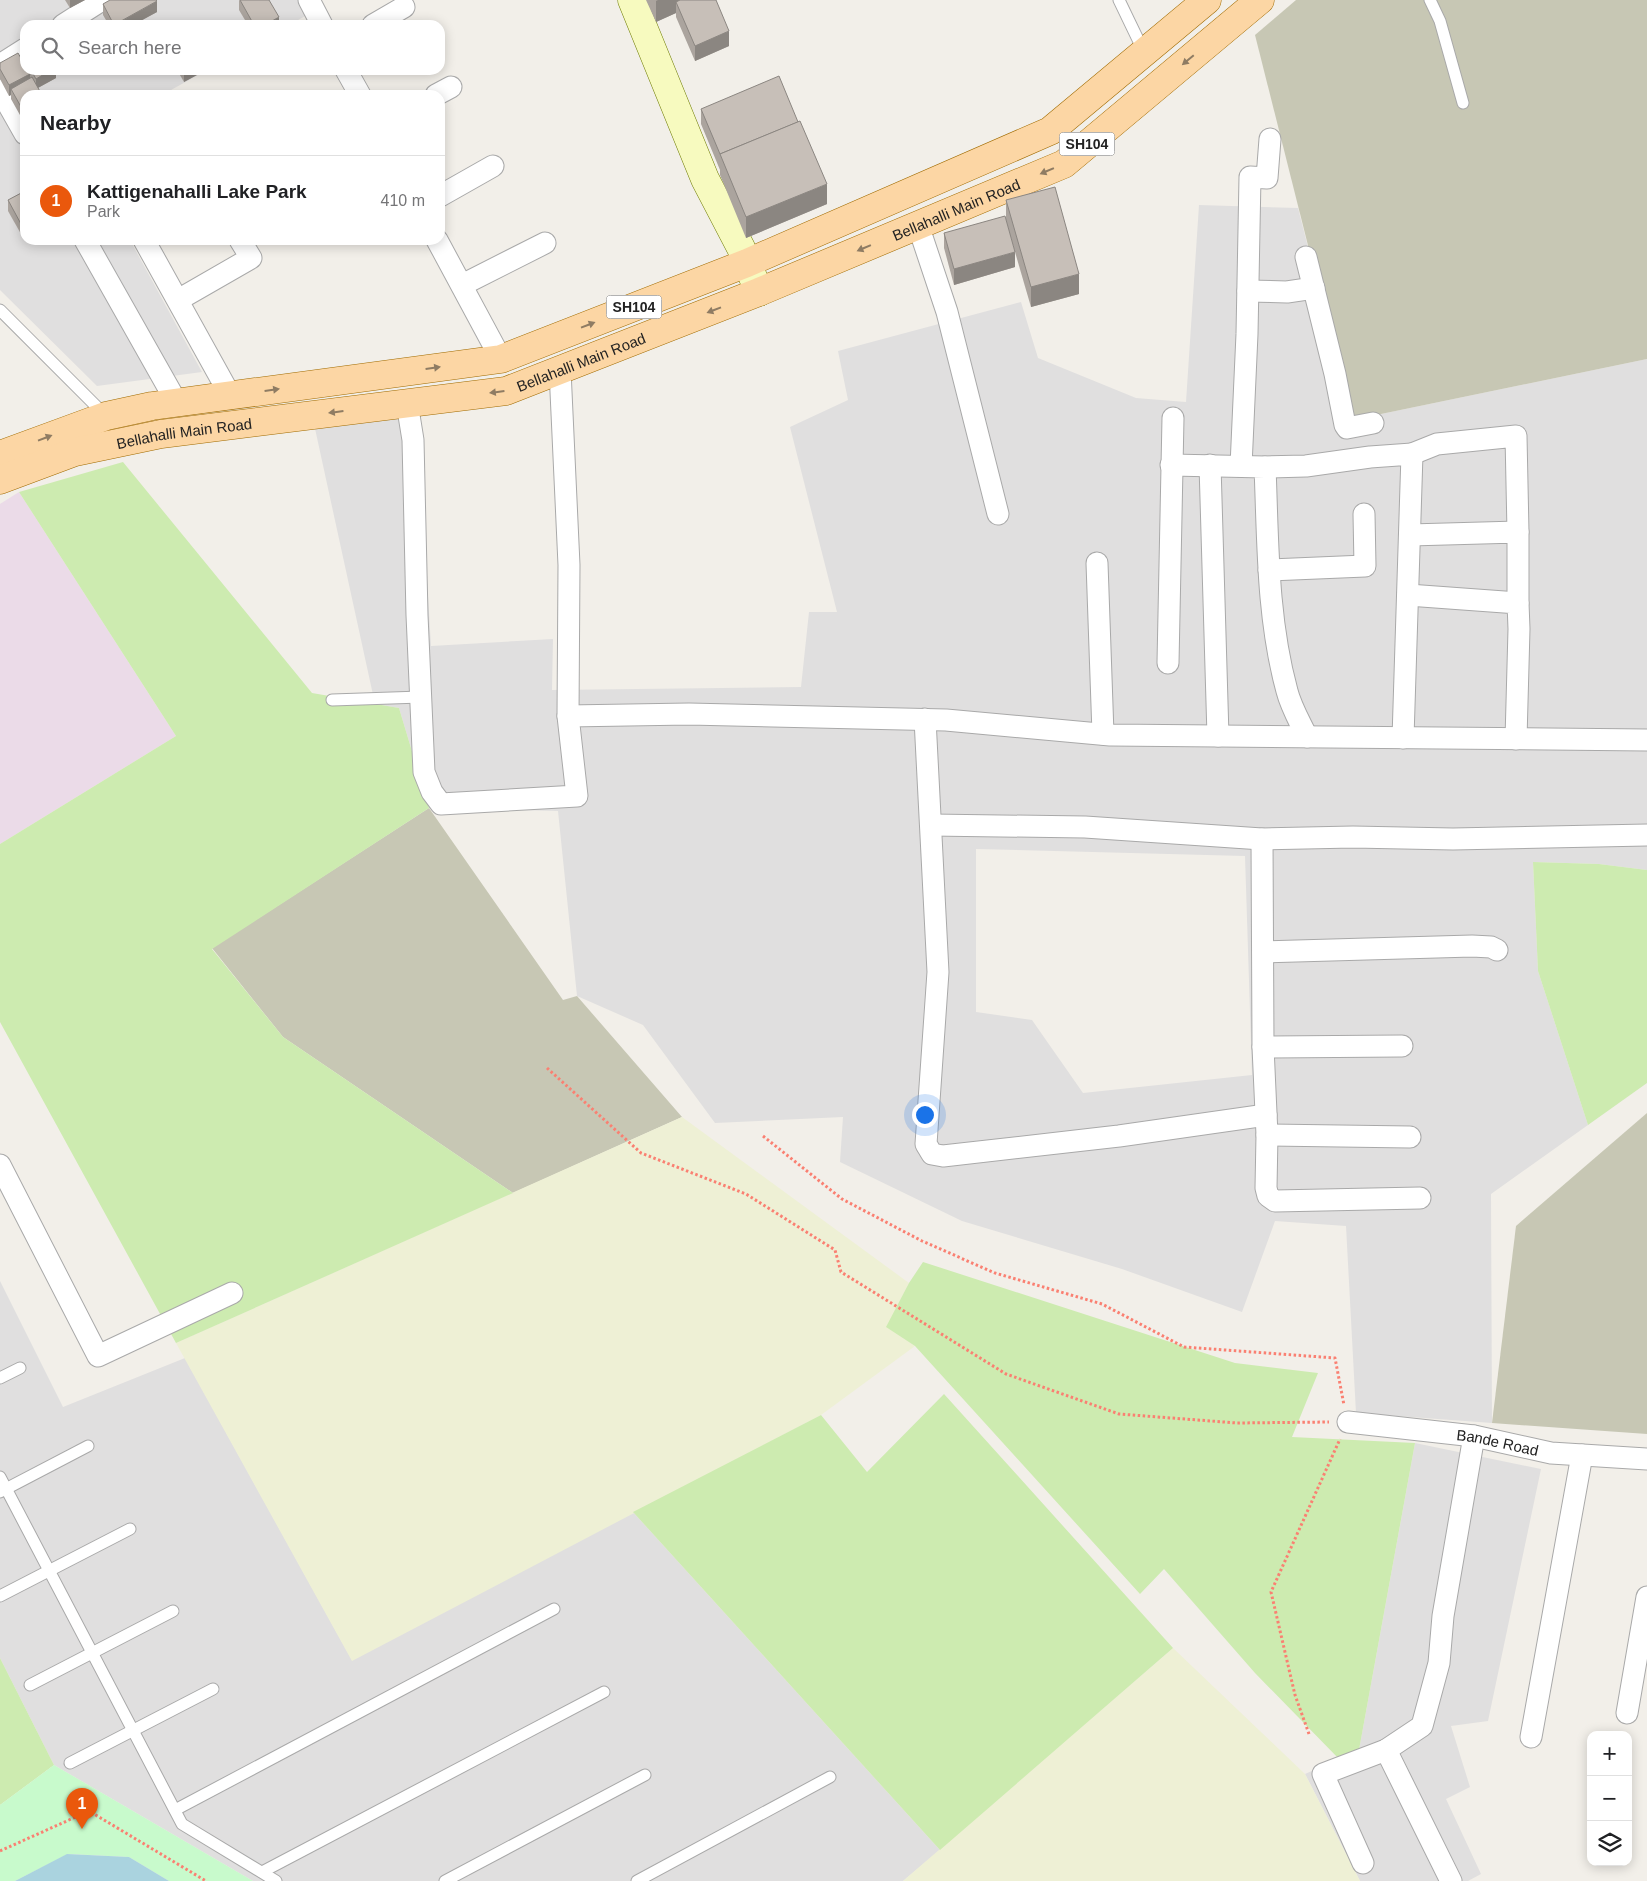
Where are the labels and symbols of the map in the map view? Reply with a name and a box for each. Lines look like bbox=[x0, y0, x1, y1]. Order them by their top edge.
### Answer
one-way arrow bbox=[1182, 54, 1194, 65]
road number: SH104 bbox=[1060, 132, 1114, 156]
one-way arrow bbox=[1040, 167, 1054, 175]
street label: Bellahalli Main Road bbox=[890, 175, 1022, 244]
one-way arrow bbox=[857, 244, 871, 252]
road number: SH104 bbox=[606, 296, 662, 318]
one-way arrow bbox=[707, 306, 721, 314]
one-way arrow bbox=[581, 321, 596, 328]
street label: Bellahalli Main Road bbox=[514, 329, 648, 395]
one-way arrow bbox=[425, 364, 441, 372]
one-way arrow bbox=[264, 386, 280, 394]
one-way arrow bbox=[488, 388, 504, 396]
one-way arrow bbox=[327, 408, 343, 416]
street label: Bellahalli Main Road bbox=[115, 414, 253, 452]
one-way arrow bbox=[38, 433, 53, 441]
your location bbox=[912, 1102, 938, 1128]
street label: Bande Road bbox=[1456, 1426, 1540, 1459]
pin: 1 bbox=[66, 1788, 98, 1829]

